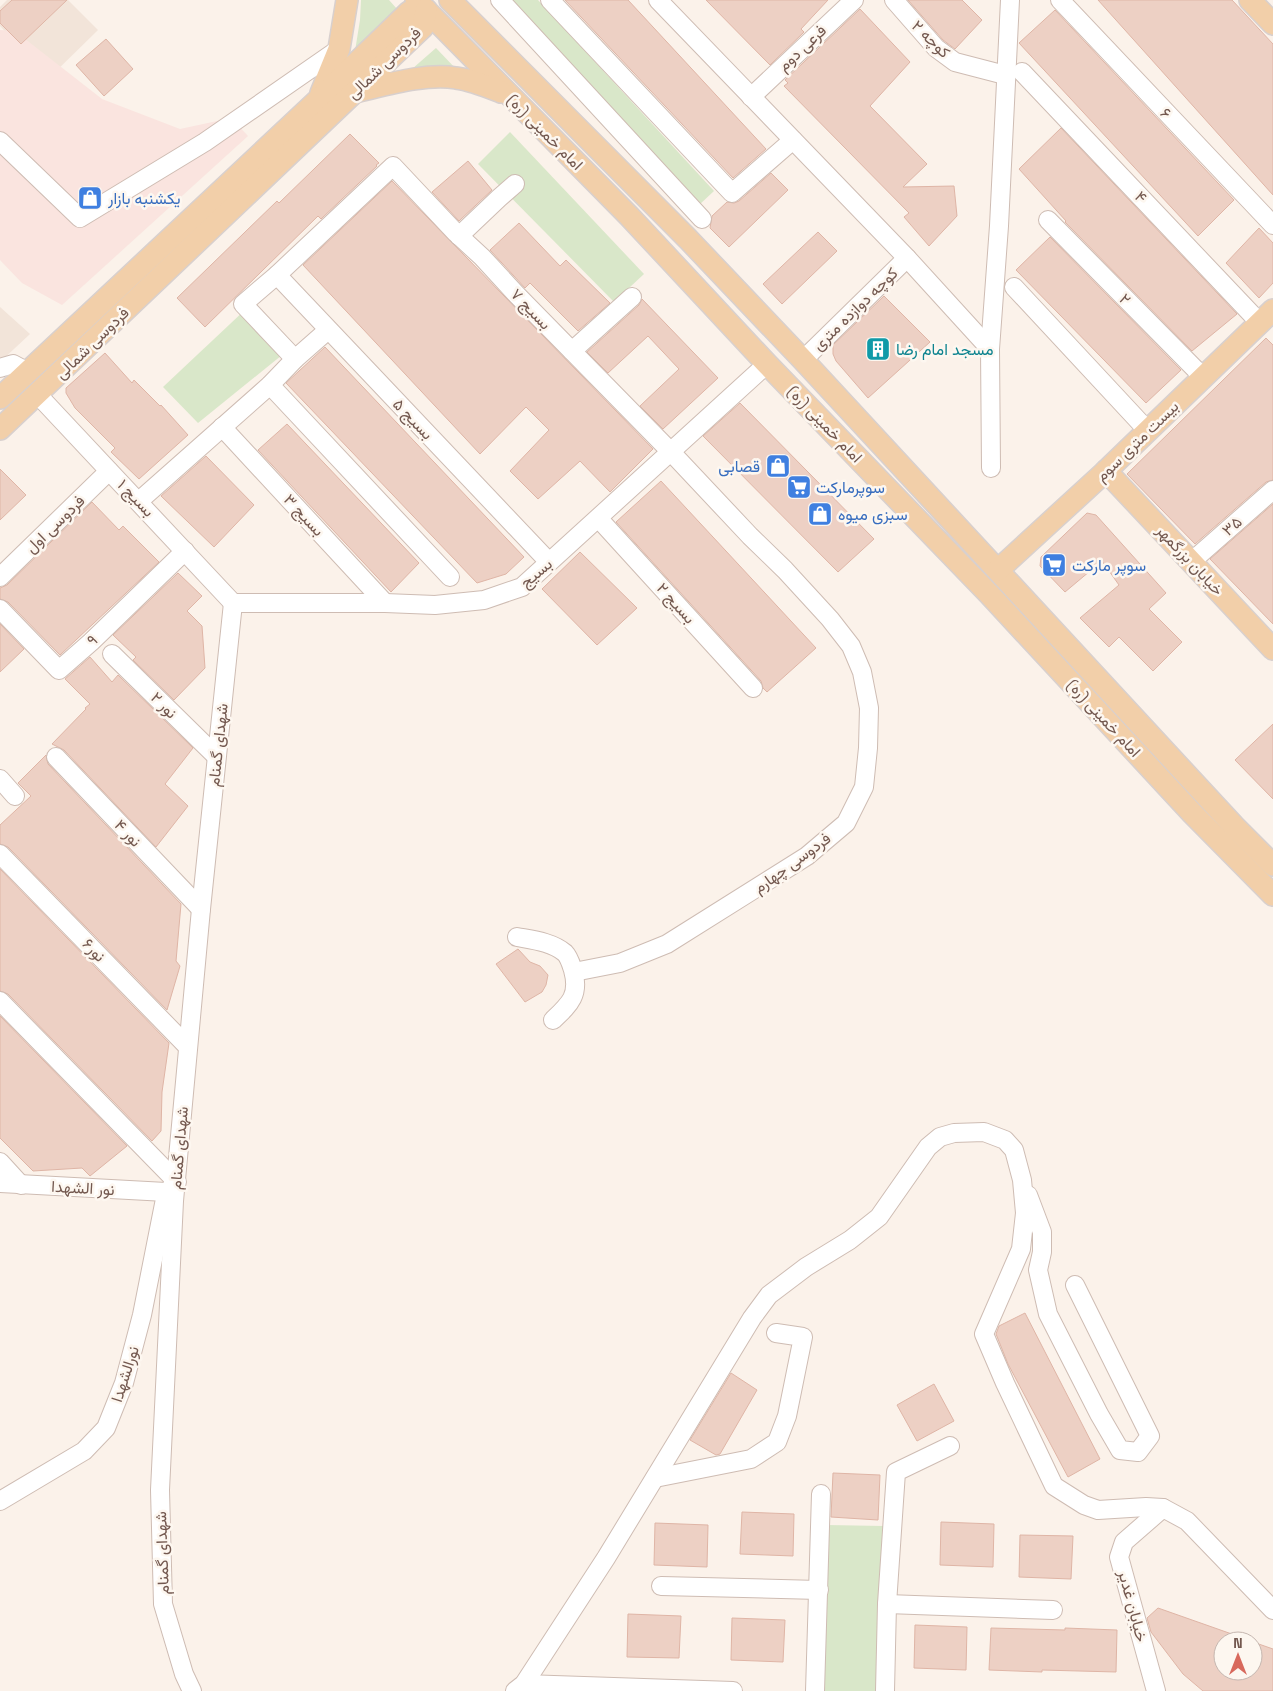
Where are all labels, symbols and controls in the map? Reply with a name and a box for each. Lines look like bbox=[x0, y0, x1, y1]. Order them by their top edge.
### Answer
street label: کوچه ۲ bbox=[907, 16, 955, 63]
street label: فرعی دوم bbox=[773, 20, 831, 76]
street label: فردوسی شمالی bbox=[343, 22, 425, 104]
street label: امام خمینی (ره) bbox=[502, 89, 588, 175]
street label: ۶ bbox=[1156, 103, 1176, 123]
shop icon: یکشنبه بازار bbox=[77, 185, 103, 211]
street label: ۴ bbox=[1130, 186, 1152, 208]
place label: یکشنبه بازار bbox=[107, 188, 181, 209]
street label: کوچه دوازده متری bbox=[808, 263, 903, 356]
street label: بسیج ۷ bbox=[506, 284, 556, 335]
street label: ۲ bbox=[1115, 289, 1135, 309]
street label: فردوسی شمالی bbox=[51, 302, 133, 384]
building icon: مسجد امام رضا bbox=[865, 336, 891, 362]
place label: مسجد امام رضا bbox=[896, 339, 993, 360]
street label: امام خمینی (ره) bbox=[783, 381, 867, 467]
street label: بسیج ۵ bbox=[388, 394, 438, 445]
street label: بیست متری سوم bbox=[1091, 396, 1183, 486]
shop icon: قصابی bbox=[765, 453, 791, 479]
place label: قصابی bbox=[718, 456, 760, 477]
supermarket icon: سوپرمارکت bbox=[786, 474, 812, 500]
street label: بسیج ۱ bbox=[112, 475, 159, 522]
place label: سوپرمارکت bbox=[816, 477, 885, 499]
street label: بسیج ۳ bbox=[278, 489, 329, 541]
street label: فردوسی اول bbox=[21, 490, 89, 558]
shop icon: سبزی میوه bbox=[807, 501, 833, 527]
place label: سبزی میوه bbox=[838, 504, 908, 525]
street label: ۳۵ bbox=[1218, 512, 1246, 540]
street label: خیابان بزرگمهر bbox=[1151, 519, 1228, 600]
supermarket icon: سوپر مارکت bbox=[1041, 552, 1067, 578]
street label: بسیج bbox=[515, 553, 557, 593]
place label: سوپر مارکت bbox=[1072, 555, 1146, 577]
street label: بسیج ۲ bbox=[651, 578, 700, 629]
street label: ۹ bbox=[82, 630, 102, 650]
street label: امام خمینی (ره) bbox=[1062, 674, 1146, 762]
street label: نور ۲ bbox=[146, 687, 182, 723]
street label: شهدای گمنام bbox=[203, 702, 233, 788]
street label: نور ۴ bbox=[110, 815, 146, 851]
street label: فردوسی چهارم bbox=[749, 828, 835, 899]
street label: نور۶ bbox=[78, 934, 110, 966]
street label: شهدای گمنام bbox=[165, 1105, 193, 1191]
street label: نور الشهدا bbox=[51, 1176, 115, 1200]
street label: نورالشهدا bbox=[106, 1343, 144, 1405]
street label: شهدای گمنام bbox=[150, 1511, 174, 1595]
street label: خیابان غدیر bbox=[1113, 1567, 1153, 1644]
north arrow bbox=[1213, 1631, 1263, 1681]
text: N bbox=[1233, 1634, 1243, 1652]

